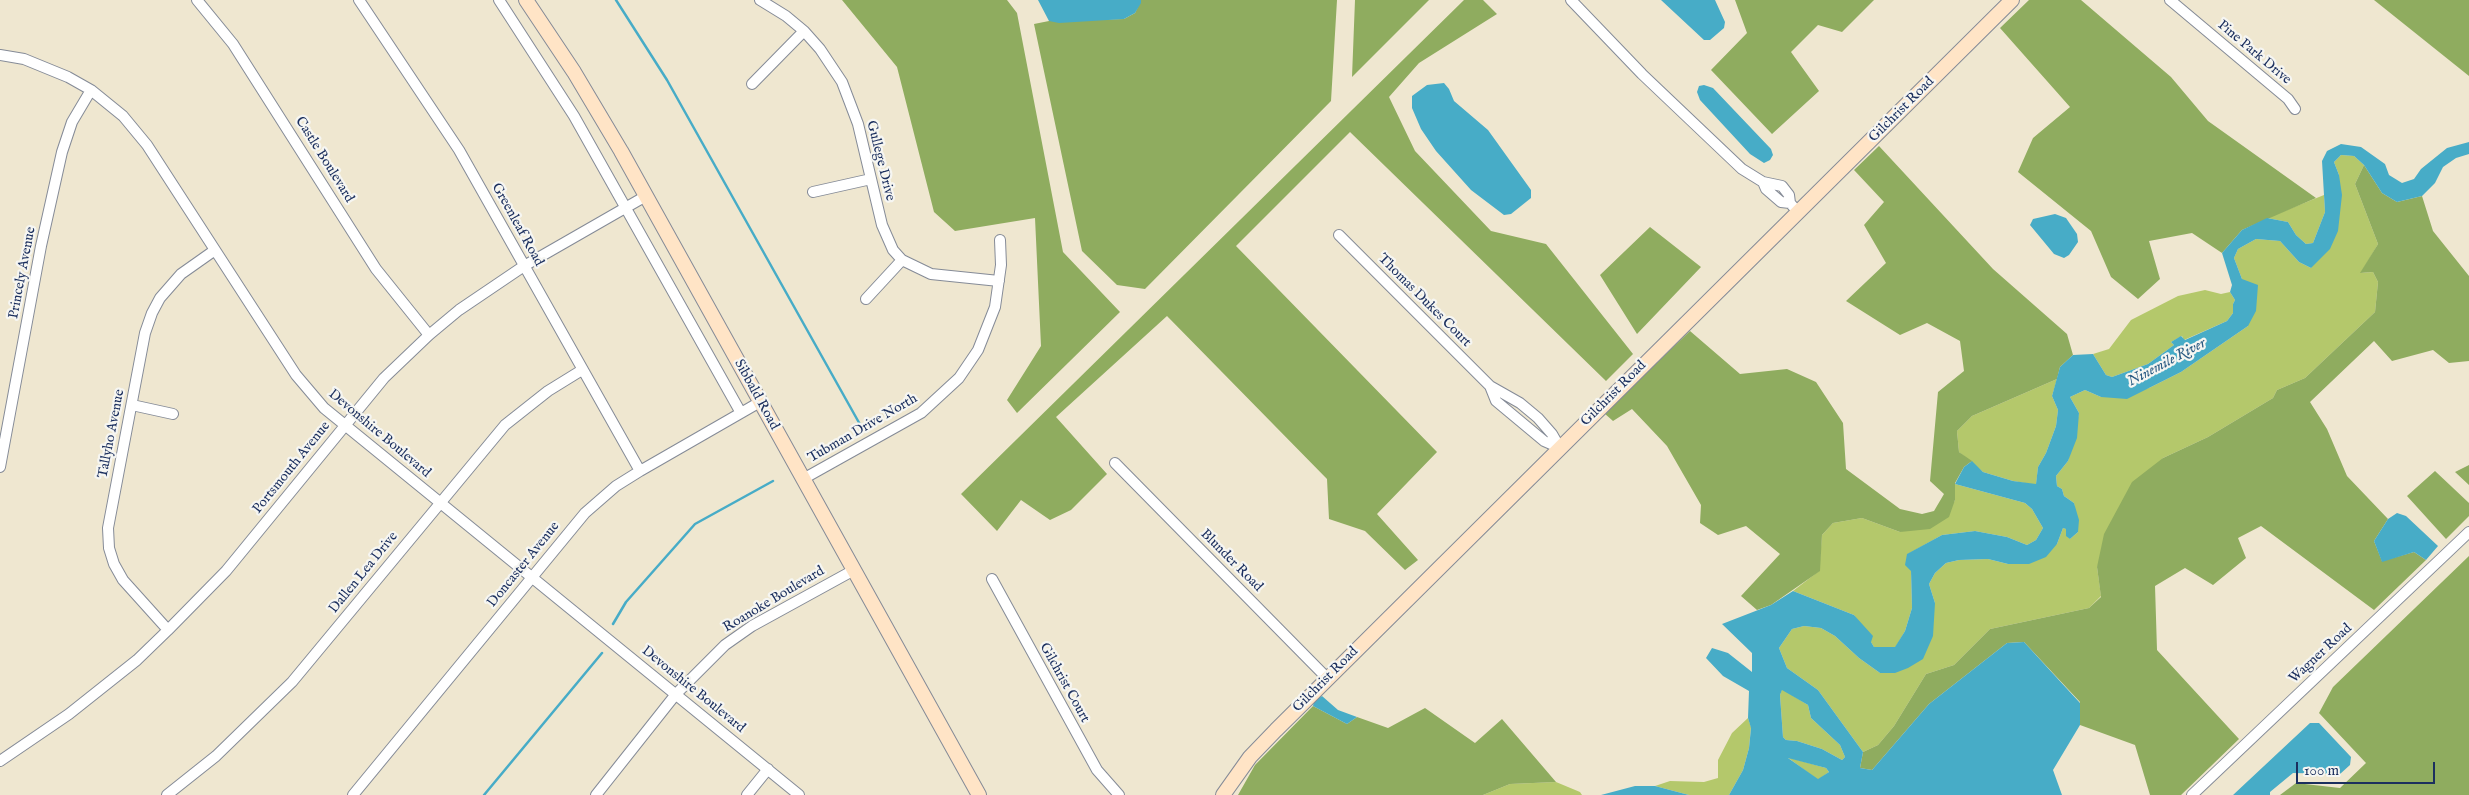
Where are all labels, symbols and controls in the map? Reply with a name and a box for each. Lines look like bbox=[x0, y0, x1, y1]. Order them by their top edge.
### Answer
street label: Pine Park Drive bbox=[2214, 17, 2294, 89]
street label: Gilchrist Road bbox=[1866, 74, 1938, 146]
street label: Castle Boulevard bbox=[291, 114, 357, 206]
street label: Gullege Drive bbox=[862, 119, 898, 203]
street label: Greenleaf Road bbox=[487, 180, 547, 270]
street label: Princely Avenue bbox=[6, 226, 40, 320]
street label: Thomas Dukes Court bbox=[1374, 251, 1474, 351]
water label: Ninemile River bbox=[2125, 335, 2209, 391]
street label: Sibbald Road bbox=[730, 357, 782, 433]
street label: Gilchrist Road bbox=[1578, 358, 1650, 430]
street label: Devonshire Boulevard bbox=[324, 386, 434, 482]
street label: Tallyho Avenue bbox=[95, 388, 129, 480]
street label: Tubman Drive North bbox=[805, 391, 921, 467]
street label: Portsmouth Avenue bbox=[250, 418, 334, 518]
street label: Doncaster Avenue bbox=[484, 519, 564, 611]
street label: Blunder Road bbox=[1196, 526, 1266, 596]
street label: Dallen Lea Drive bbox=[326, 529, 402, 617]
street label: Roanoke Boulevard bbox=[720, 563, 828, 637]
street label: Wagner Road bbox=[2286, 621, 2356, 687]
street label: Gilchrist Court bbox=[1035, 640, 1093, 726]
street label: Devonshire Boulevard bbox=[638, 643, 748, 737]
street label: Gilchrist Road bbox=[1290, 644, 1362, 716]
scale bar bbox=[2299, 752, 2438, 784]
text: 100 m bbox=[2304, 761, 2339, 780]

